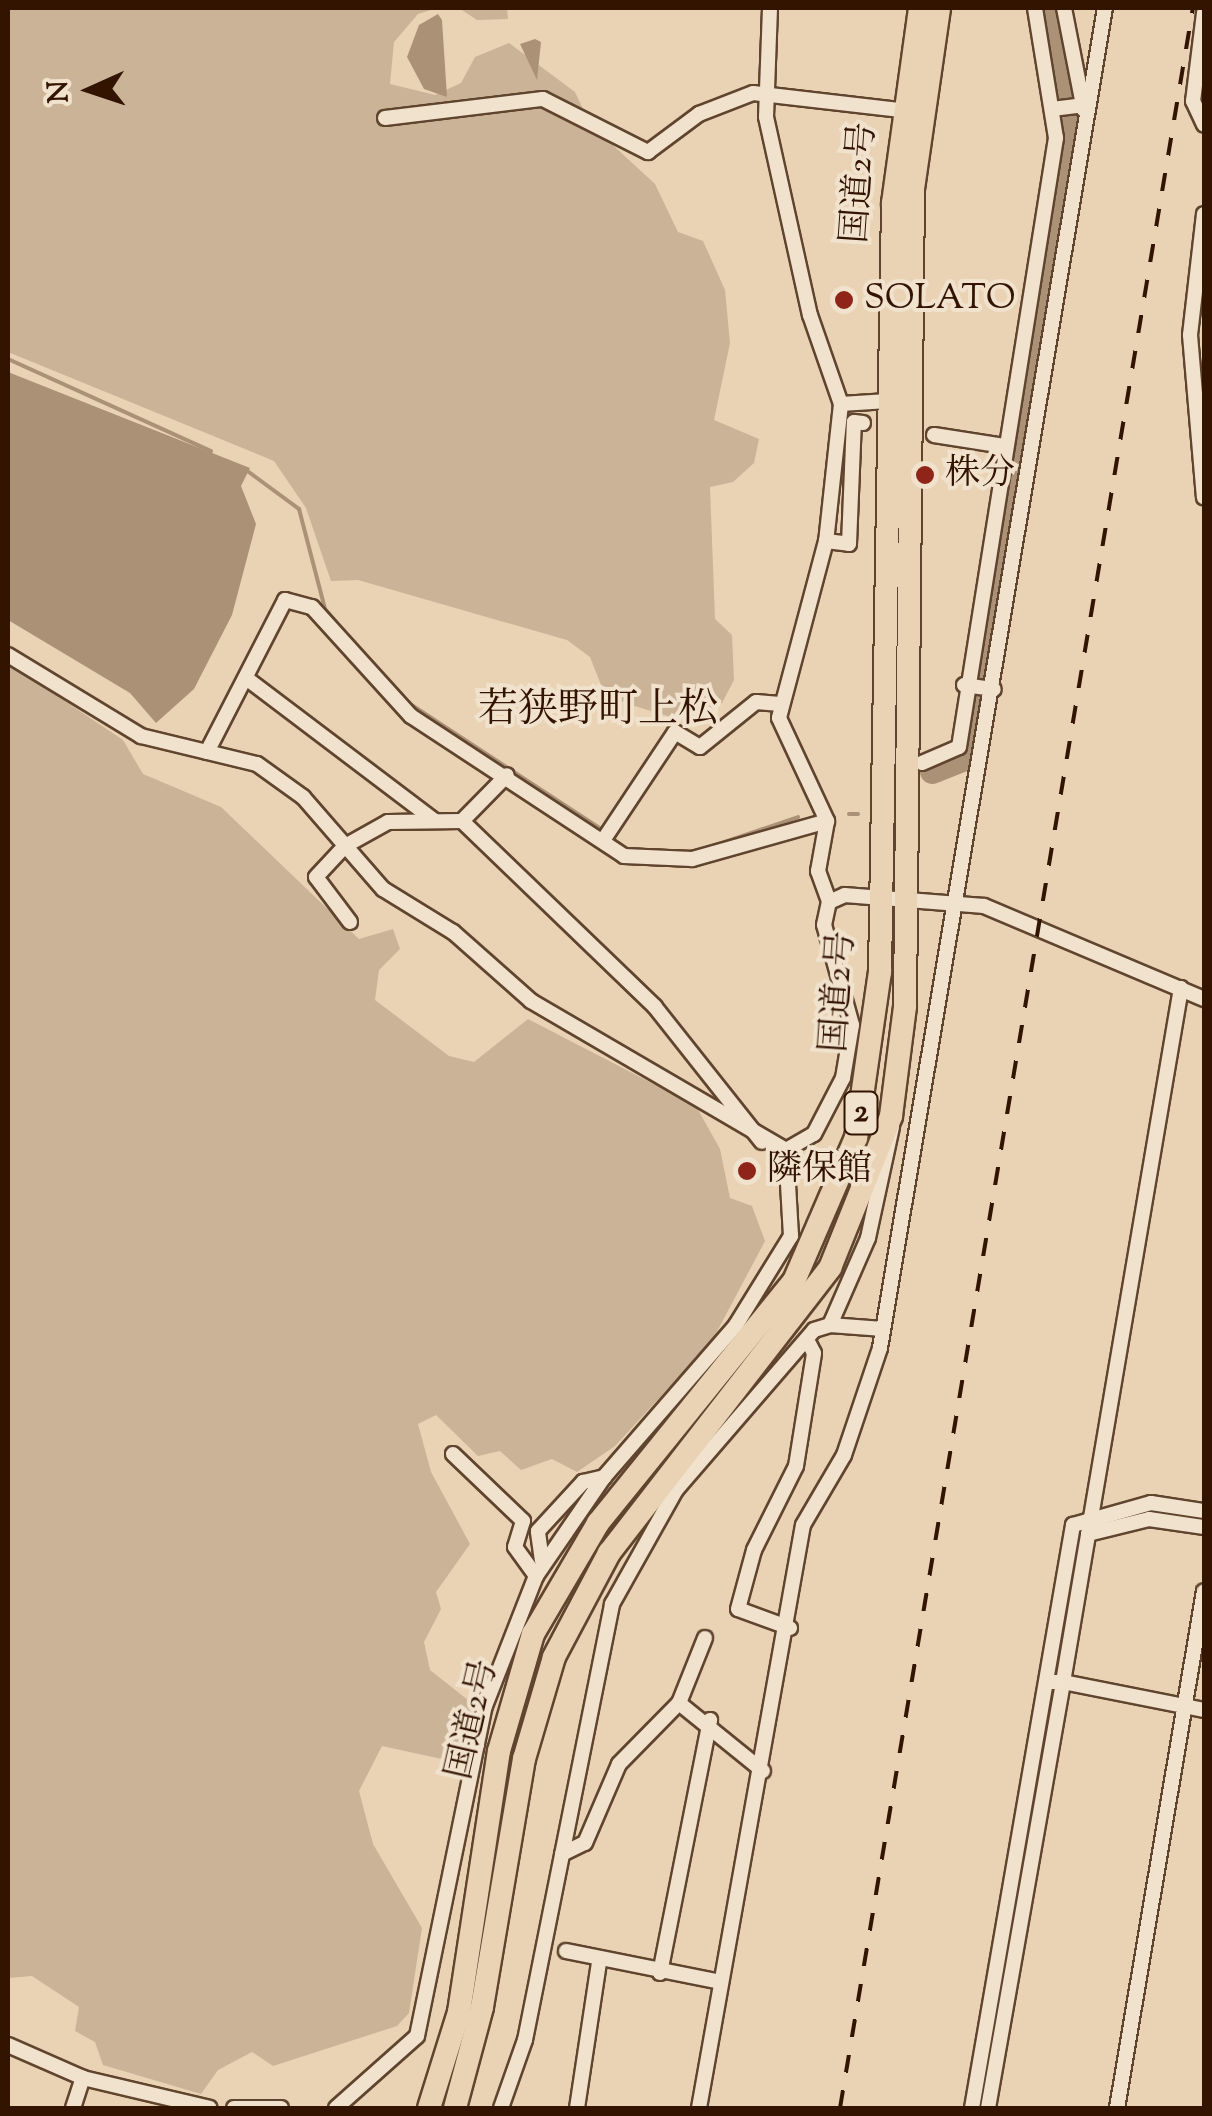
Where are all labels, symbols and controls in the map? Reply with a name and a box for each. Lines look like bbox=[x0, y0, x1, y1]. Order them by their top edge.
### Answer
north arrow bbox=[40, 40, 140, 140]
text: N bbox=[39, 79, 81, 104]
street label: 国道2号 bbox=[836, 121, 886, 245]
place label: SOLATO bbox=[864, 279, 1016, 321]
marker: SOLATO bbox=[833, 289, 855, 311]
place label: 株分 bbox=[945, 454, 1015, 496]
marker: 株分 bbox=[914, 464, 936, 486]
district label: 若狭野町上松 bbox=[478, 688, 718, 736]
street label: 国道2号 bbox=[815, 930, 865, 1054]
road number: 2 bbox=[844, 1086, 878, 1140]
place label: 隣保館 bbox=[767, 1150, 872, 1192]
marker: 隣保館 bbox=[736, 1160, 758, 1182]
street label: 国道2号 bbox=[440, 1656, 508, 1784]

